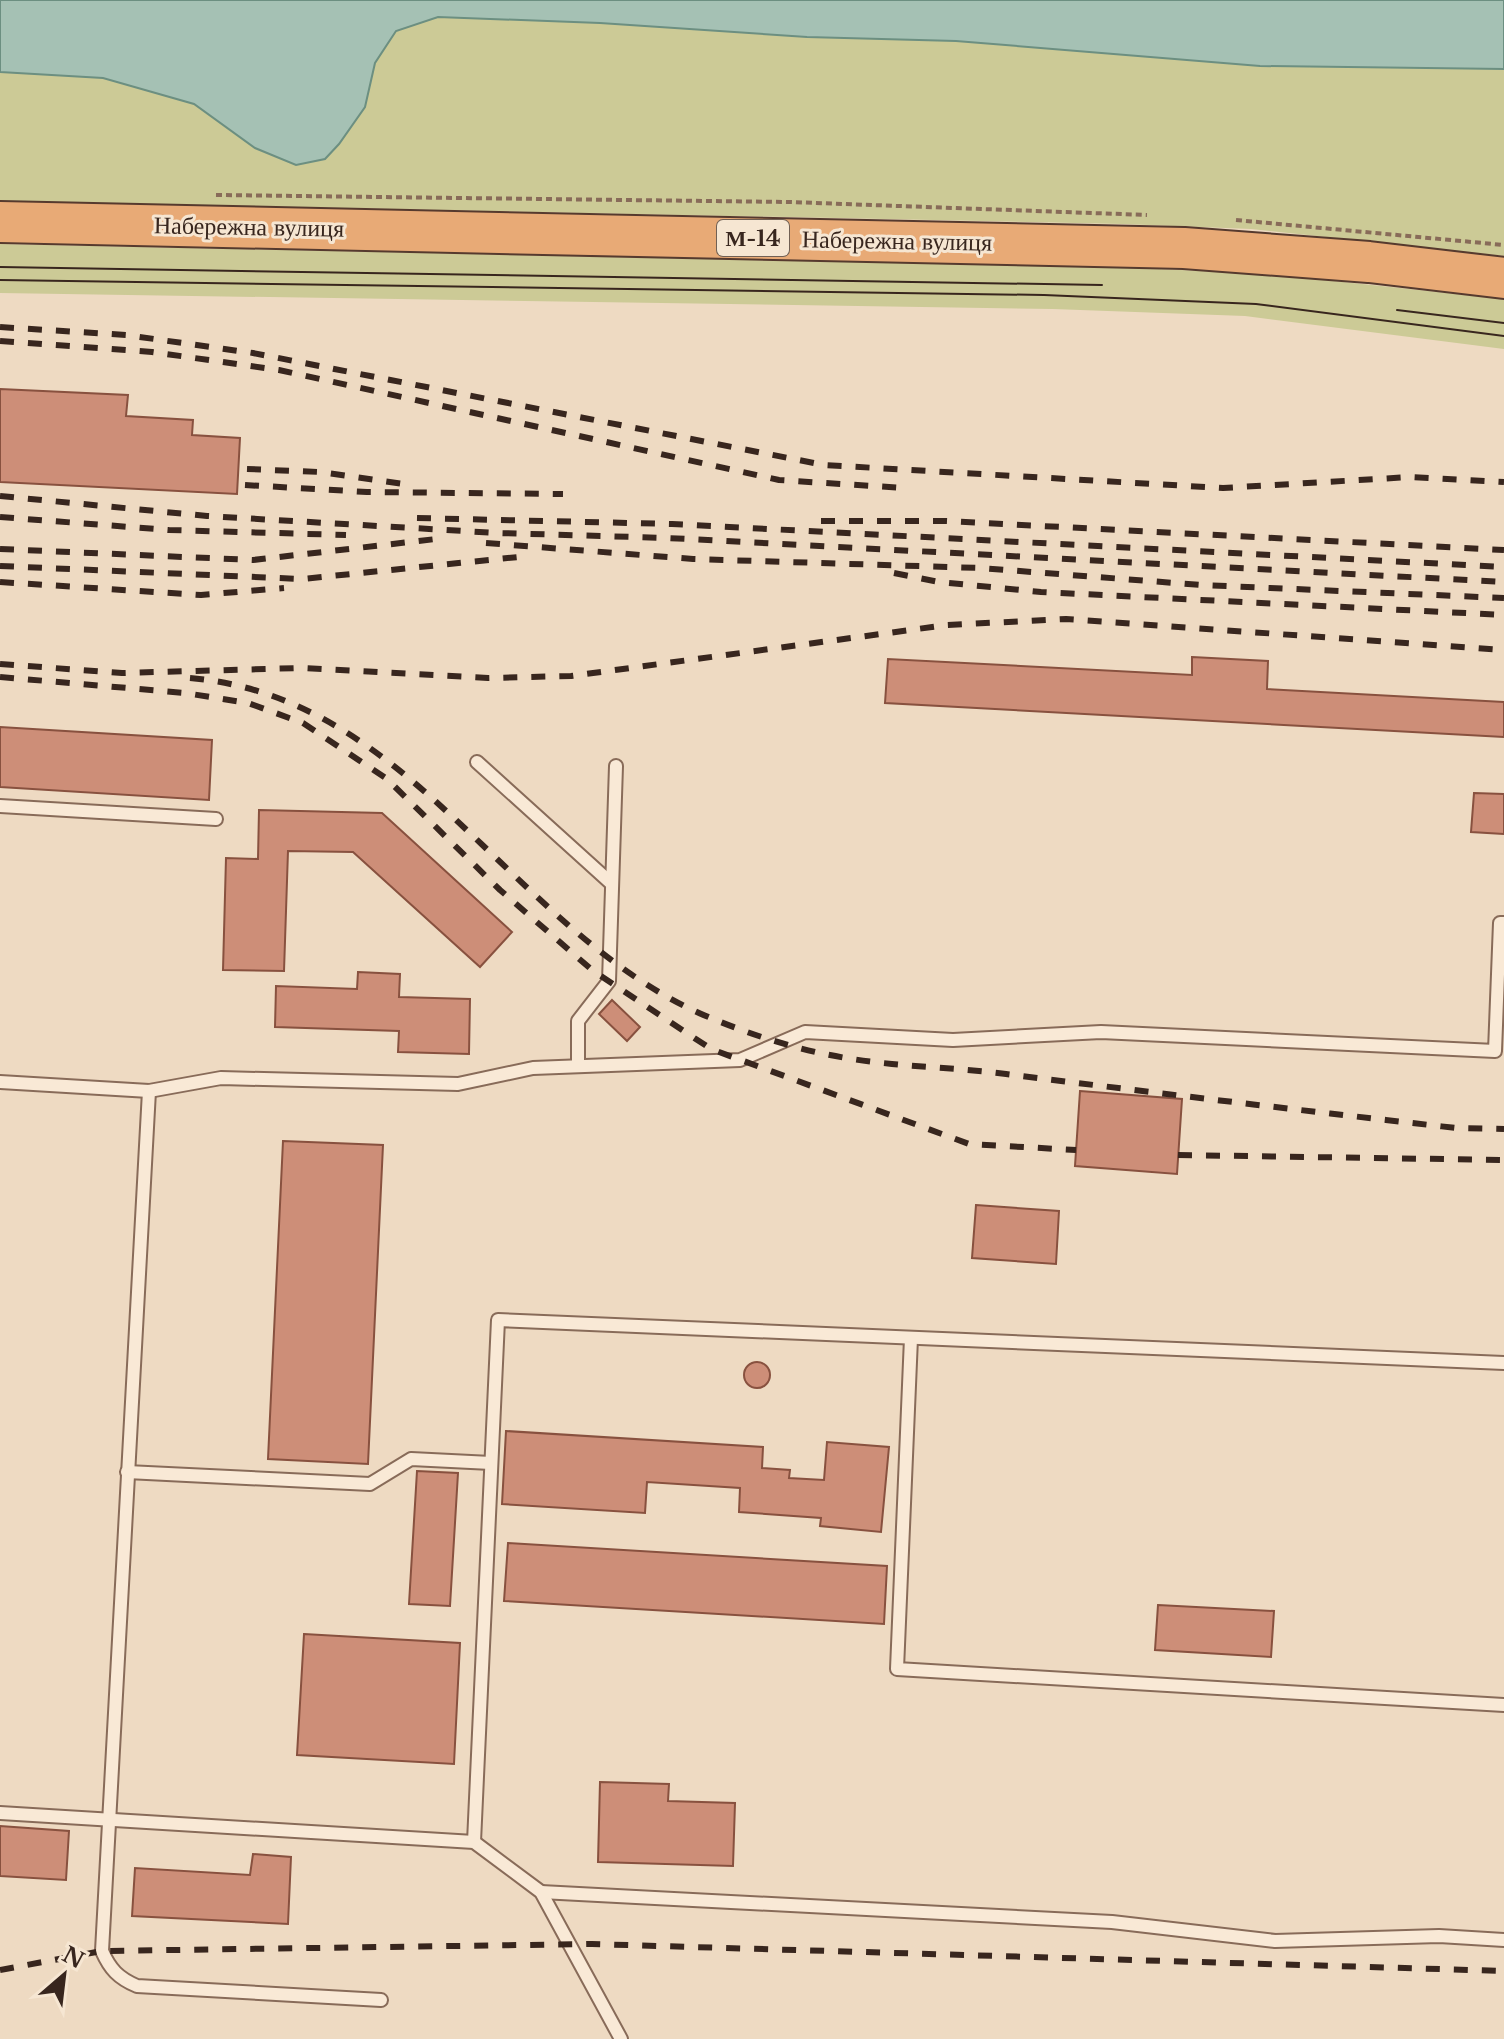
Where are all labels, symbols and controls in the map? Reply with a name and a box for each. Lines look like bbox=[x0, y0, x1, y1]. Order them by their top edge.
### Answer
street label: Набережна вулиця bbox=[154, 210, 344, 243]
road number: М-14 bbox=[717, 220, 789, 256]
street label: Набережна вулиця bbox=[802, 224, 992, 257]
north arrow bbox=[24, 1935, 104, 2015]
text: N bbox=[58, 1941, 89, 1975]

